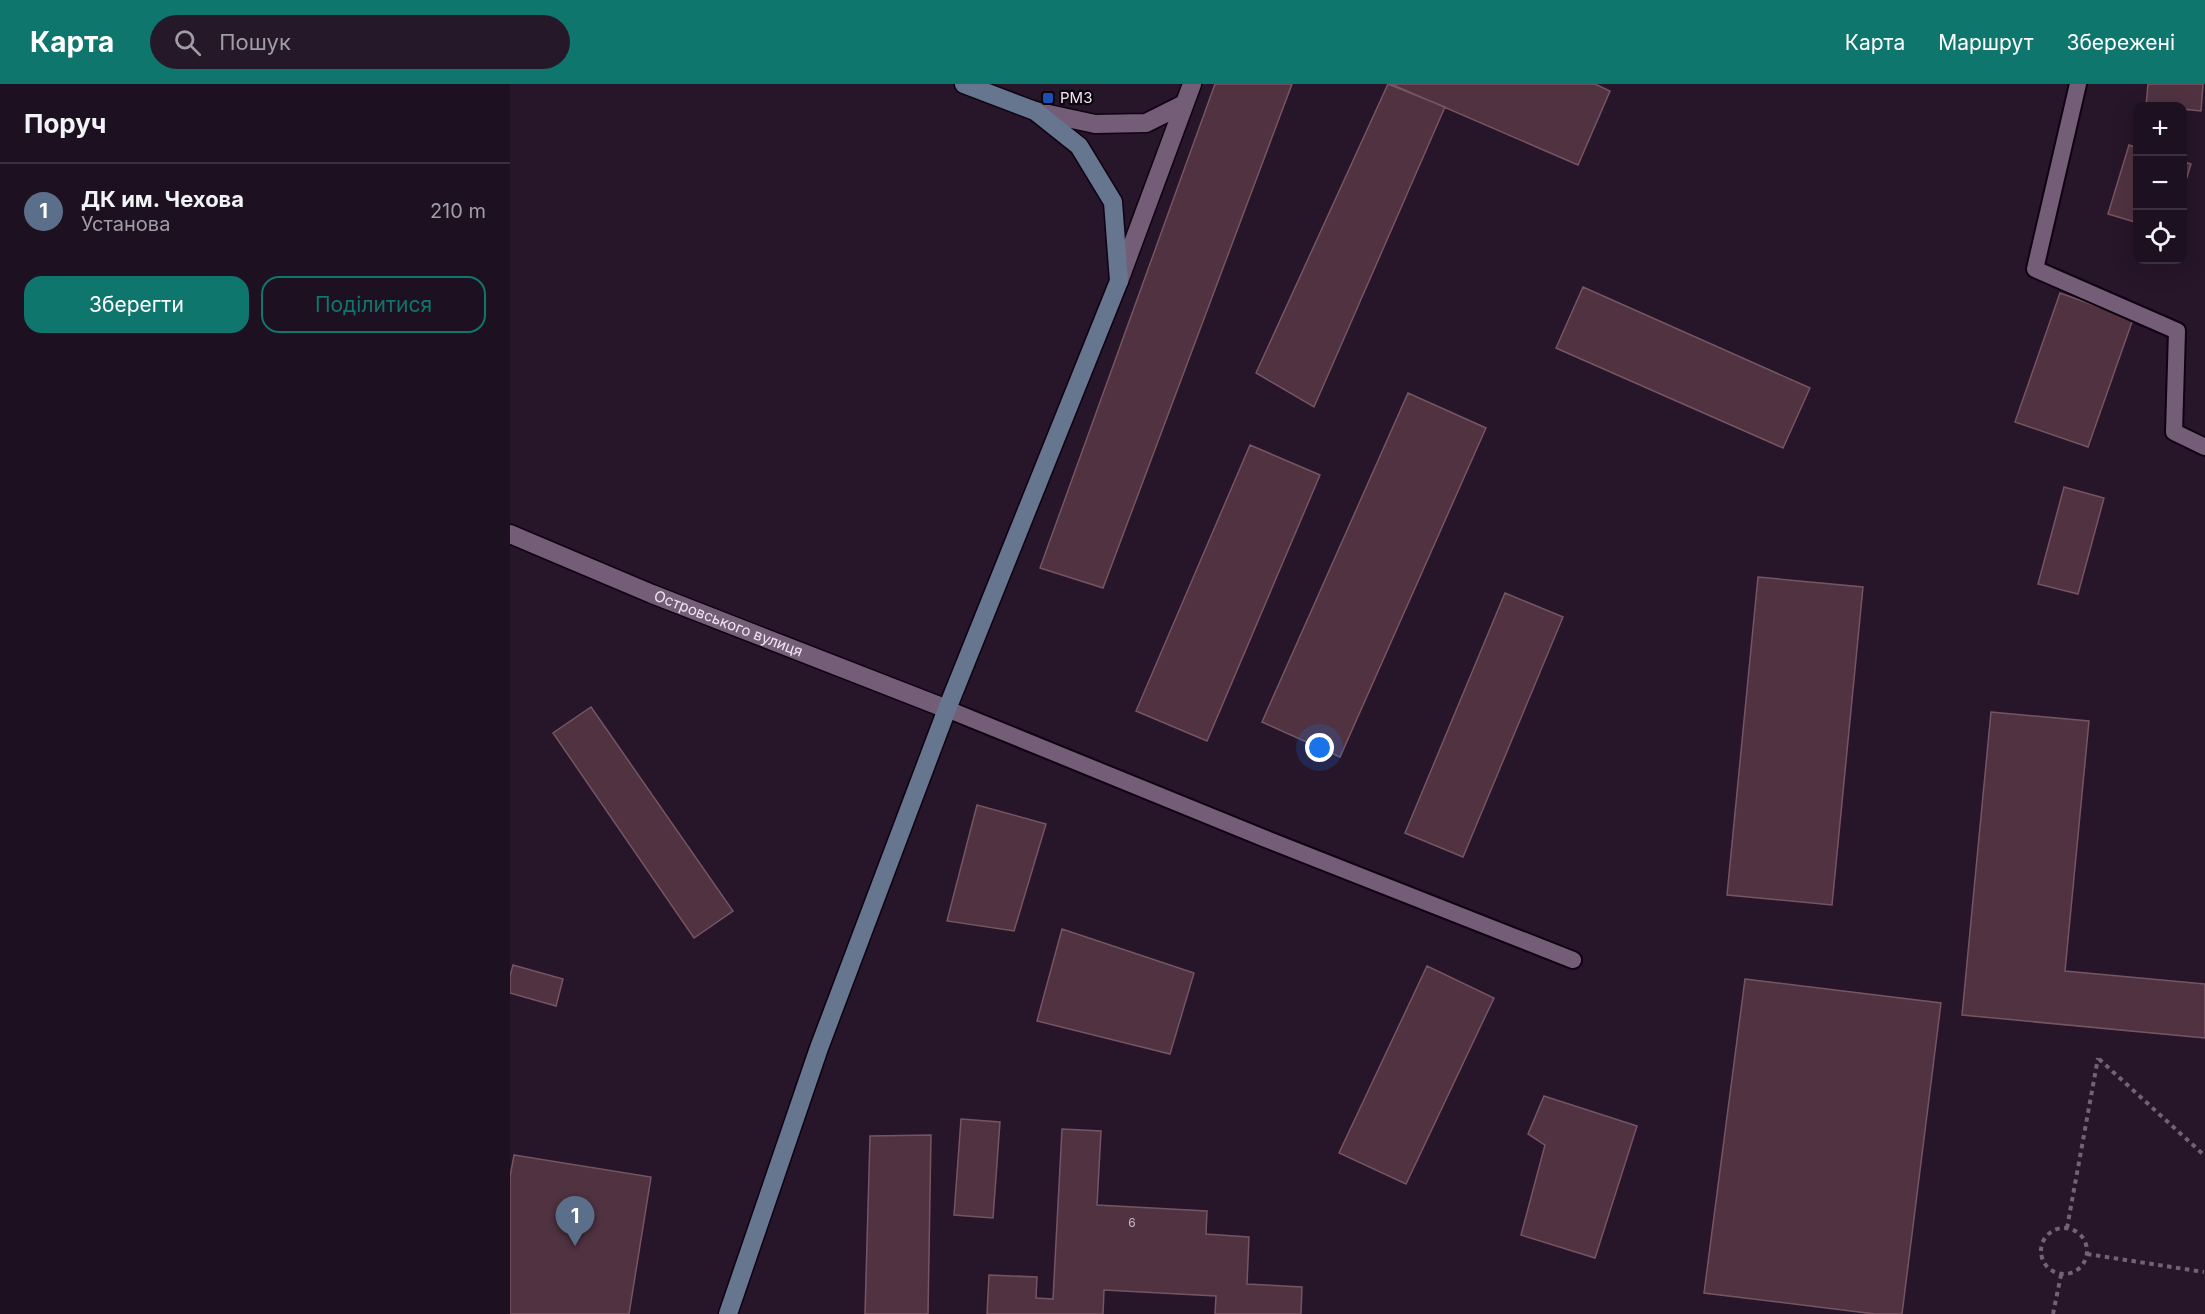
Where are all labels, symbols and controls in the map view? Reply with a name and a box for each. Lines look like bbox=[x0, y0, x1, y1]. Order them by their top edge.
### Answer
search box bbox=[150, 15, 570, 69]
text: Карта bbox=[30, 25, 114, 59]
icon: search bbox=[171, 26, 204, 59]
text: Пошук bbox=[219, 29, 291, 55]
text: Карта bbox=[1845, 30, 1905, 55]
text: Маршрут bbox=[1938, 30, 2033, 55]
text: Збережені bbox=[2066, 30, 2175, 55]
place label: РМЗ bbox=[1060, 88, 1092, 107]
marker: РМЗ bbox=[1041, 91, 1055, 105]
map controls bbox=[2133, 102, 2187, 264]
button: + bbox=[2133, 102, 2187, 156]
text: Поруч bbox=[24, 108, 106, 139]
button: − bbox=[2133, 156, 2187, 210]
text: ДК им. Чехова bbox=[81, 186, 244, 212]
text: 1 bbox=[39, 199, 48, 223]
text: 210 m bbox=[430, 199, 486, 223]
button: locate bbox=[2133, 210, 2187, 264]
text: Установа bbox=[81, 212, 170, 236]
button: Зберегти bbox=[24, 276, 249, 333]
button: Поділитися bbox=[261, 276, 486, 333]
street label: Островського вулиця bbox=[651, 586, 806, 661]
your location bbox=[1305, 733, 1334, 762]
pin: 1 bbox=[556, 1196, 594, 1246]
house number: 6 bbox=[1128, 1215, 1136, 1230]

